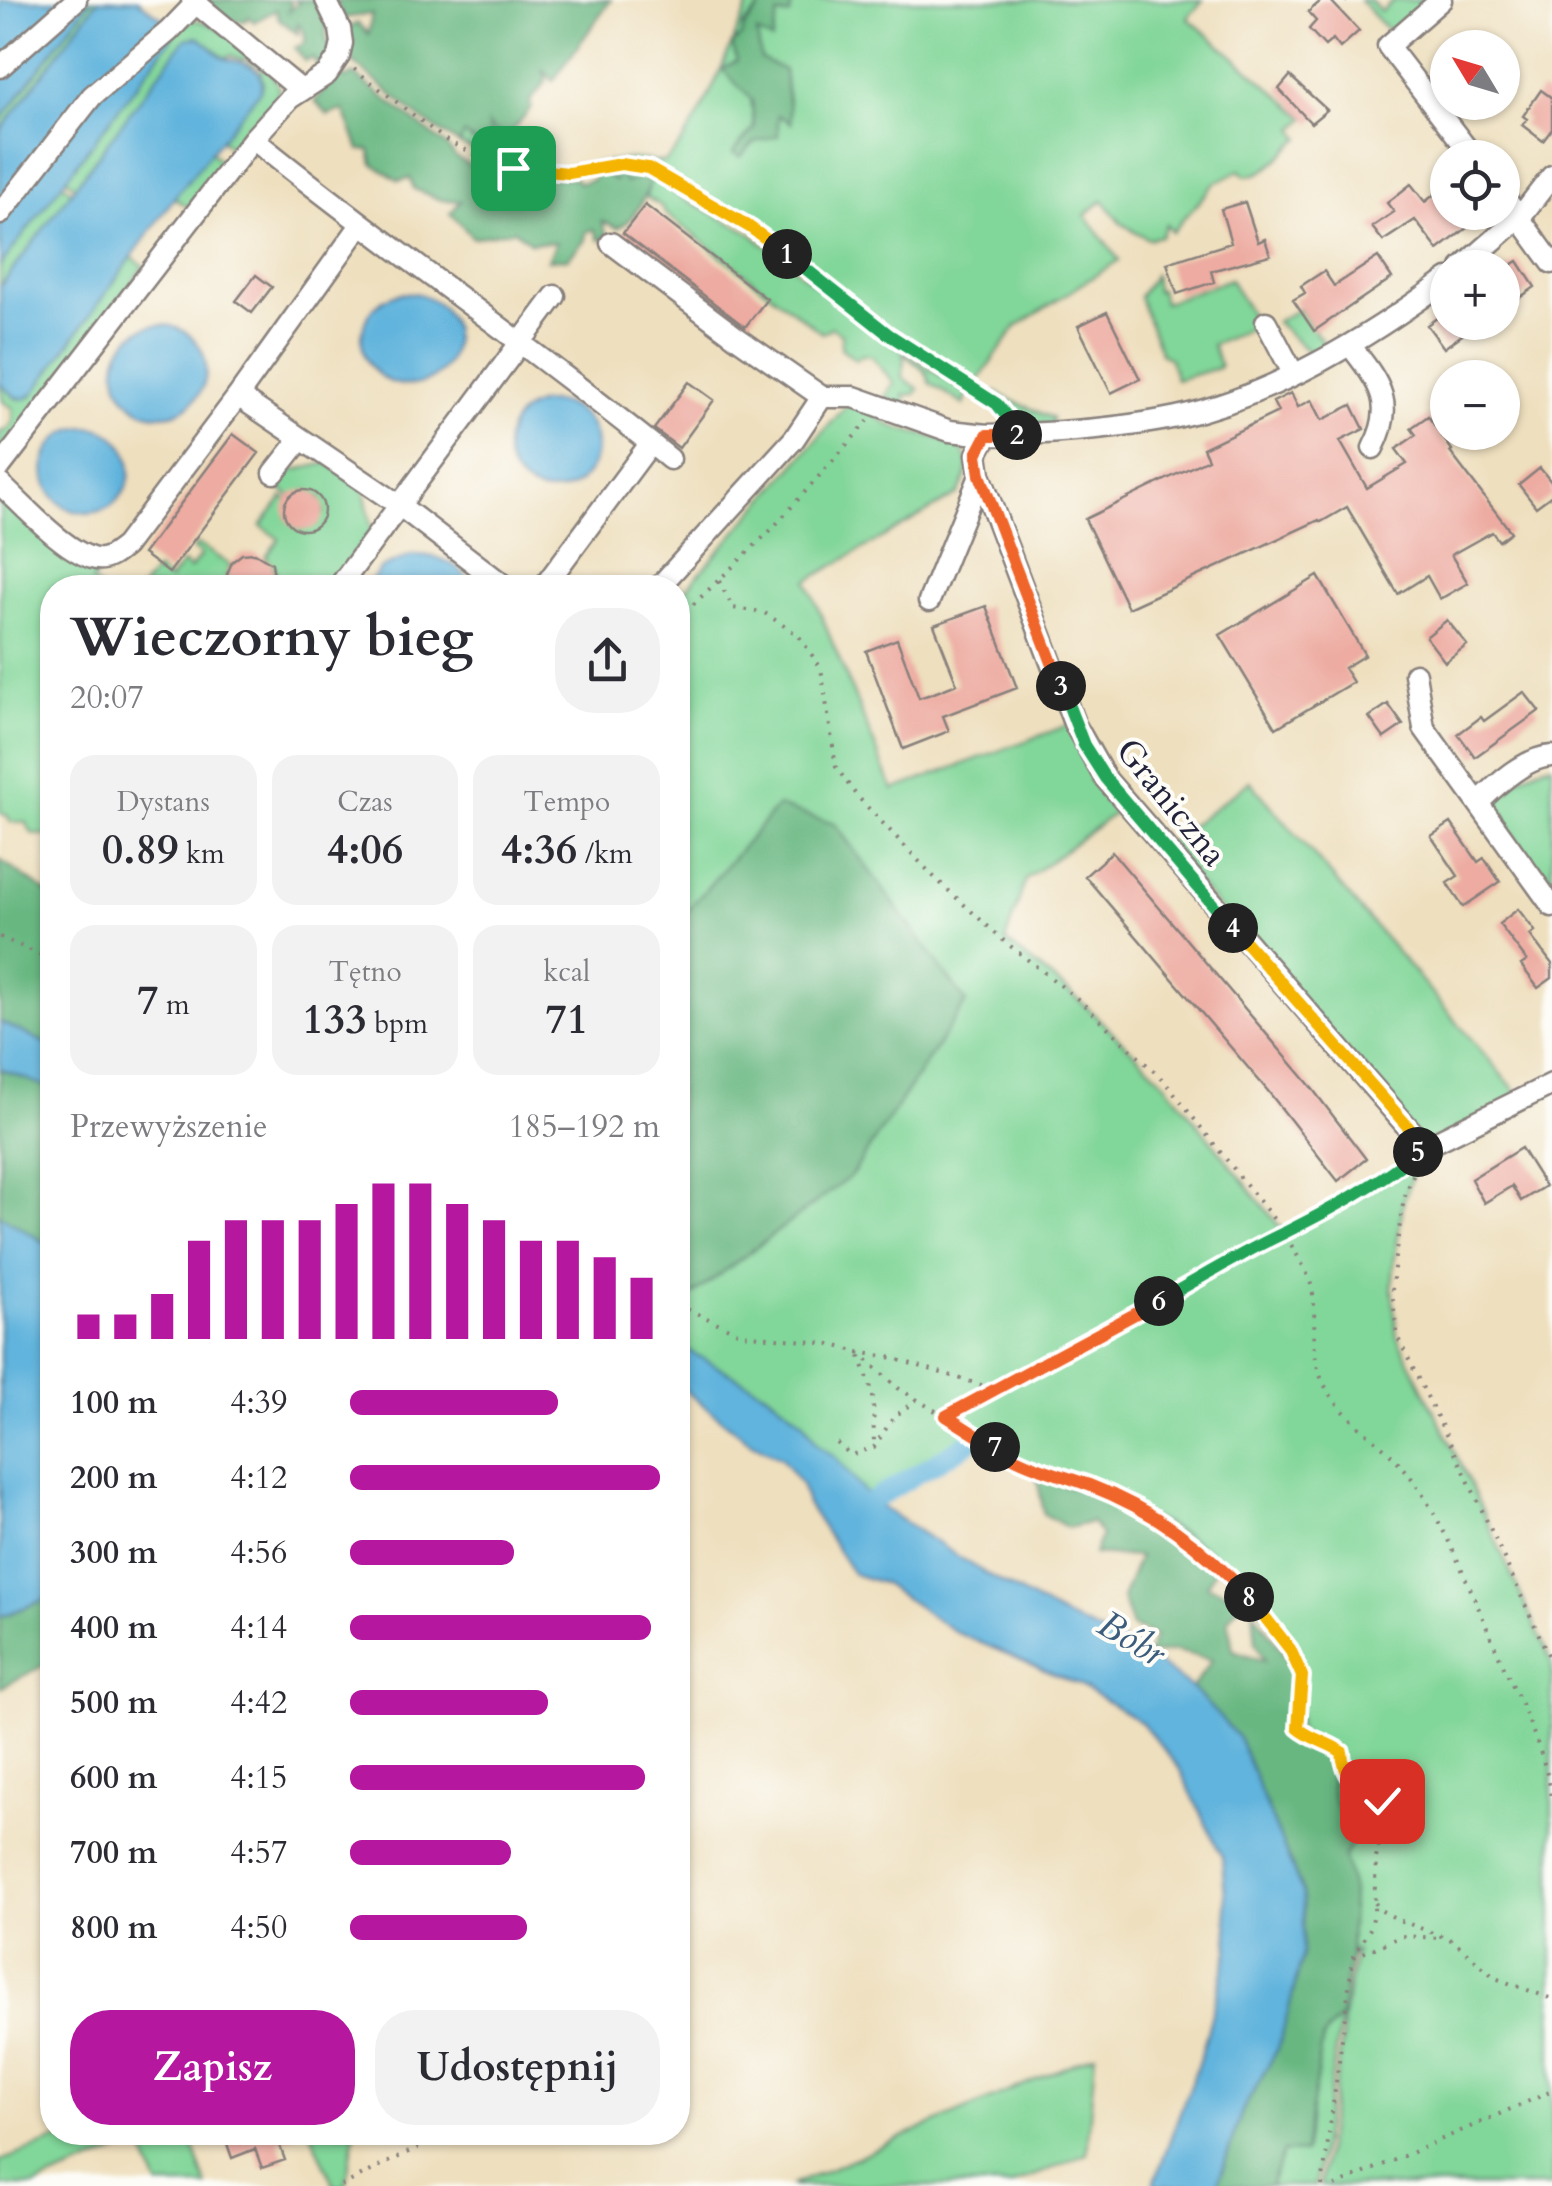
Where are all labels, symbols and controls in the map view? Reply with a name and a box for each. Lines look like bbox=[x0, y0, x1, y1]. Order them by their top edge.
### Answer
north arrow bbox=[1430, 30, 1520, 120]
map controls bbox=[1430, 30, 1520, 450]
pin bbox=[471, 126, 556, 211]
button: locate bbox=[1430, 140, 1520, 230]
icon: arrive bbox=[486, 141, 541, 196]
pin: 1 bbox=[762, 229, 812, 279]
text: 1 bbox=[780, 235, 794, 273]
button: + bbox=[1430, 250, 1520, 340]
button: − bbox=[1430, 360, 1520, 450]
pin: 2 bbox=[992, 410, 1042, 460]
text: 2 bbox=[1010, 416, 1024, 454]
text: Wieczorny bieg bbox=[70, 601, 473, 675]
button: share bbox=[555, 608, 660, 713]
pin: 3 bbox=[1036, 661, 1086, 711]
text: 3 bbox=[1054, 667, 1068, 705]
text: 20:07 bbox=[70, 676, 144, 720]
street label: Graniczna bbox=[1105, 728, 1238, 877]
text: Dystans bbox=[117, 783, 210, 821]
text: Czas bbox=[337, 783, 393, 821]
text: Tempo bbox=[523, 783, 610, 821]
text: 0.89 bbox=[102, 821, 179, 878]
text: 4:06 bbox=[327, 821, 403, 878]
text: 4:36 bbox=[501, 821, 577, 878]
text: km bbox=[179, 835, 225, 873]
text: /km bbox=[577, 835, 633, 873]
pin: 4 bbox=[1208, 903, 1258, 953]
text: 4 bbox=[1226, 909, 1240, 947]
text: Tętno bbox=[328, 953, 402, 991]
text: kcal bbox=[543, 953, 590, 991]
text: 7 bbox=[137, 972, 158, 1029]
text: m bbox=[158, 986, 190, 1024]
text: 133 bbox=[302, 991, 367, 1048]
text: 71 bbox=[545, 991, 588, 1048]
text: bpm bbox=[367, 1005, 428, 1043]
text: Przewyższenie bbox=[70, 1105, 268, 1149]
text: 185–192 m bbox=[508, 1105, 660, 1149]
pin: 5 bbox=[1393, 1127, 1443, 1177]
text: 5 bbox=[1411, 1133, 1425, 1171]
pin: 6 bbox=[1134, 1276, 1184, 1326]
text: 6 bbox=[1152, 1282, 1166, 1320]
text: 100 m bbox=[70, 1381, 157, 1425]
text: 4:39 bbox=[230, 1381, 287, 1425]
pin: 7 bbox=[970, 1422, 1020, 1472]
text: 7 bbox=[988, 1428, 1002, 1466]
text: 200 m bbox=[70, 1456, 157, 1500]
text: 4:12 bbox=[230, 1456, 287, 1500]
text: 300 m bbox=[70, 1531, 157, 1575]
text: 4:56 bbox=[230, 1531, 287, 1575]
pin: 8 bbox=[1224, 1572, 1274, 1622]
text: 8 bbox=[1242, 1578, 1256, 1616]
water label: Bóbr bbox=[1088, 1598, 1177, 1680]
text: 400 m bbox=[70, 1606, 157, 1650]
text: 4:14 bbox=[230, 1606, 287, 1650]
text: 500 m bbox=[70, 1681, 157, 1725]
text: 4:42 bbox=[230, 1681, 287, 1725]
text: 600 m bbox=[70, 1756, 157, 1800]
text: 4:15 bbox=[230, 1756, 287, 1800]
pin bbox=[1340, 1759, 1425, 1844]
icon: check bbox=[1355, 1774, 1410, 1829]
text: 700 m bbox=[70, 1831, 157, 1875]
text: 4:57 bbox=[230, 1831, 287, 1875]
text: 800 m bbox=[70, 1906, 157, 1950]
text: 4:50 bbox=[230, 1906, 287, 1950]
button: Zapisz bbox=[70, 2010, 355, 2125]
button: Udostępnij bbox=[375, 2010, 660, 2125]

